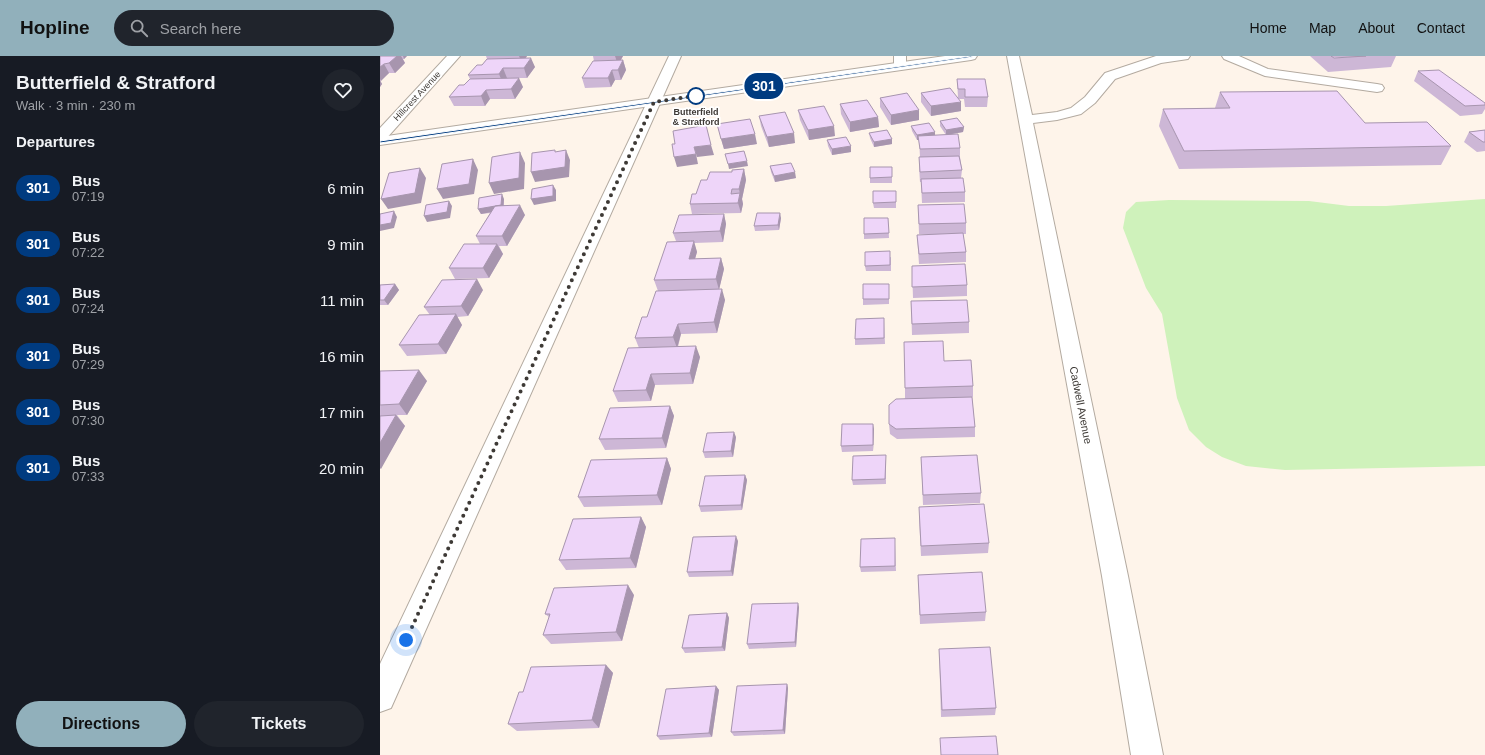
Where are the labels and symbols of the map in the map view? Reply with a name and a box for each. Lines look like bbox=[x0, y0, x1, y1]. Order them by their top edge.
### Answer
street label: Hillcrest Avenue bbox=[391, 69, 443, 123]
line badge: 301 bbox=[741, 73, 787, 99]
marker: Butterfield & Stratford bbox=[687, 87, 705, 105]
place label: Butterfield & Stratford bbox=[673, 107, 720, 127]
street label: Cadwell Avenue bbox=[1068, 365, 1094, 445]
your location bbox=[396, 630, 416, 650]

